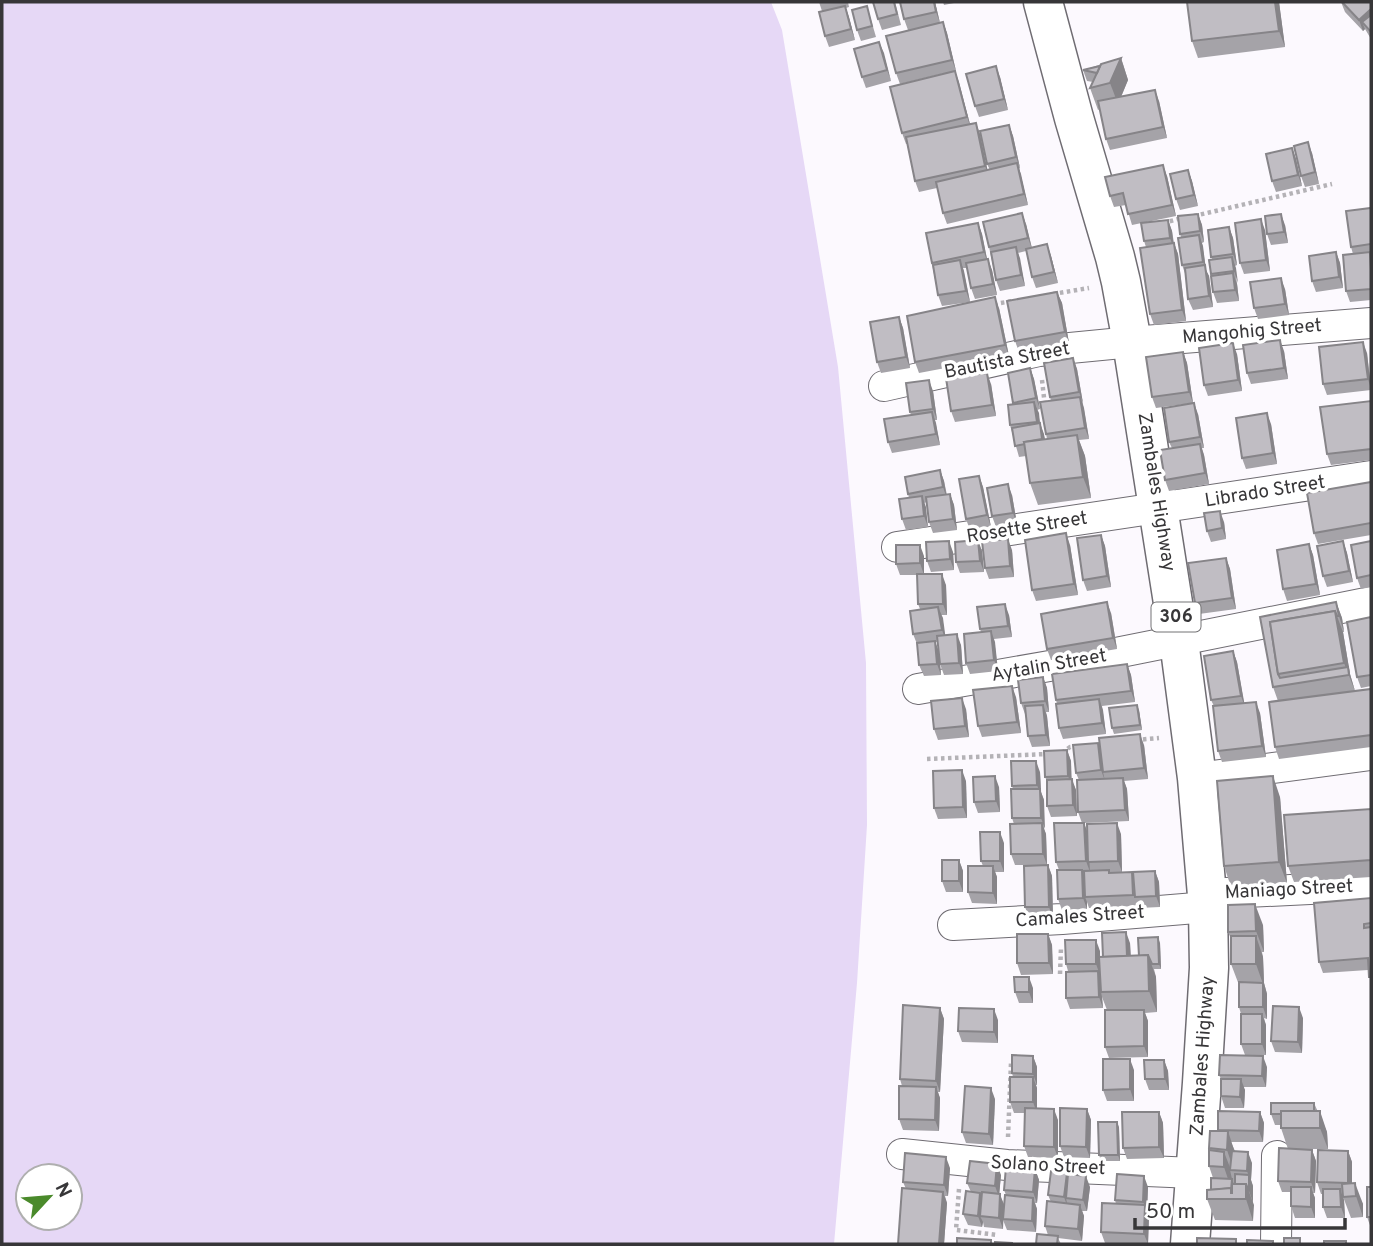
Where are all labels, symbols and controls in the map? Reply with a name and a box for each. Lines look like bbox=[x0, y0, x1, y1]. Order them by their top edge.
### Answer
street label: Mangohig Street bbox=[1181, 314, 1323, 350]
street label: Bautista Street bbox=[942, 337, 1072, 385]
street label: Zambales Highway bbox=[1132, 411, 1180, 573]
street label: Librado Street bbox=[1203, 471, 1327, 513]
street label: Rosette Street bbox=[965, 507, 1089, 549]
road number: 306 bbox=[1152, 602, 1200, 632]
street label: Aytalin Street bbox=[990, 644, 1108, 688]
street label: Maniago Street bbox=[1224, 875, 1354, 905]
street label: Camales Street bbox=[1015, 901, 1145, 933]
street label: Zambales Highway bbox=[1185, 975, 1221, 1137]
street label: Solano Street bbox=[990, 1151, 1106, 1181]
north arrow bbox=[14, 1162, 84, 1232]
text: N bbox=[49, 1179, 76, 1202]
scale bar bbox=[1135, 1186, 1345, 1230]
text: 50 m bbox=[1146, 1199, 1195, 1226]

